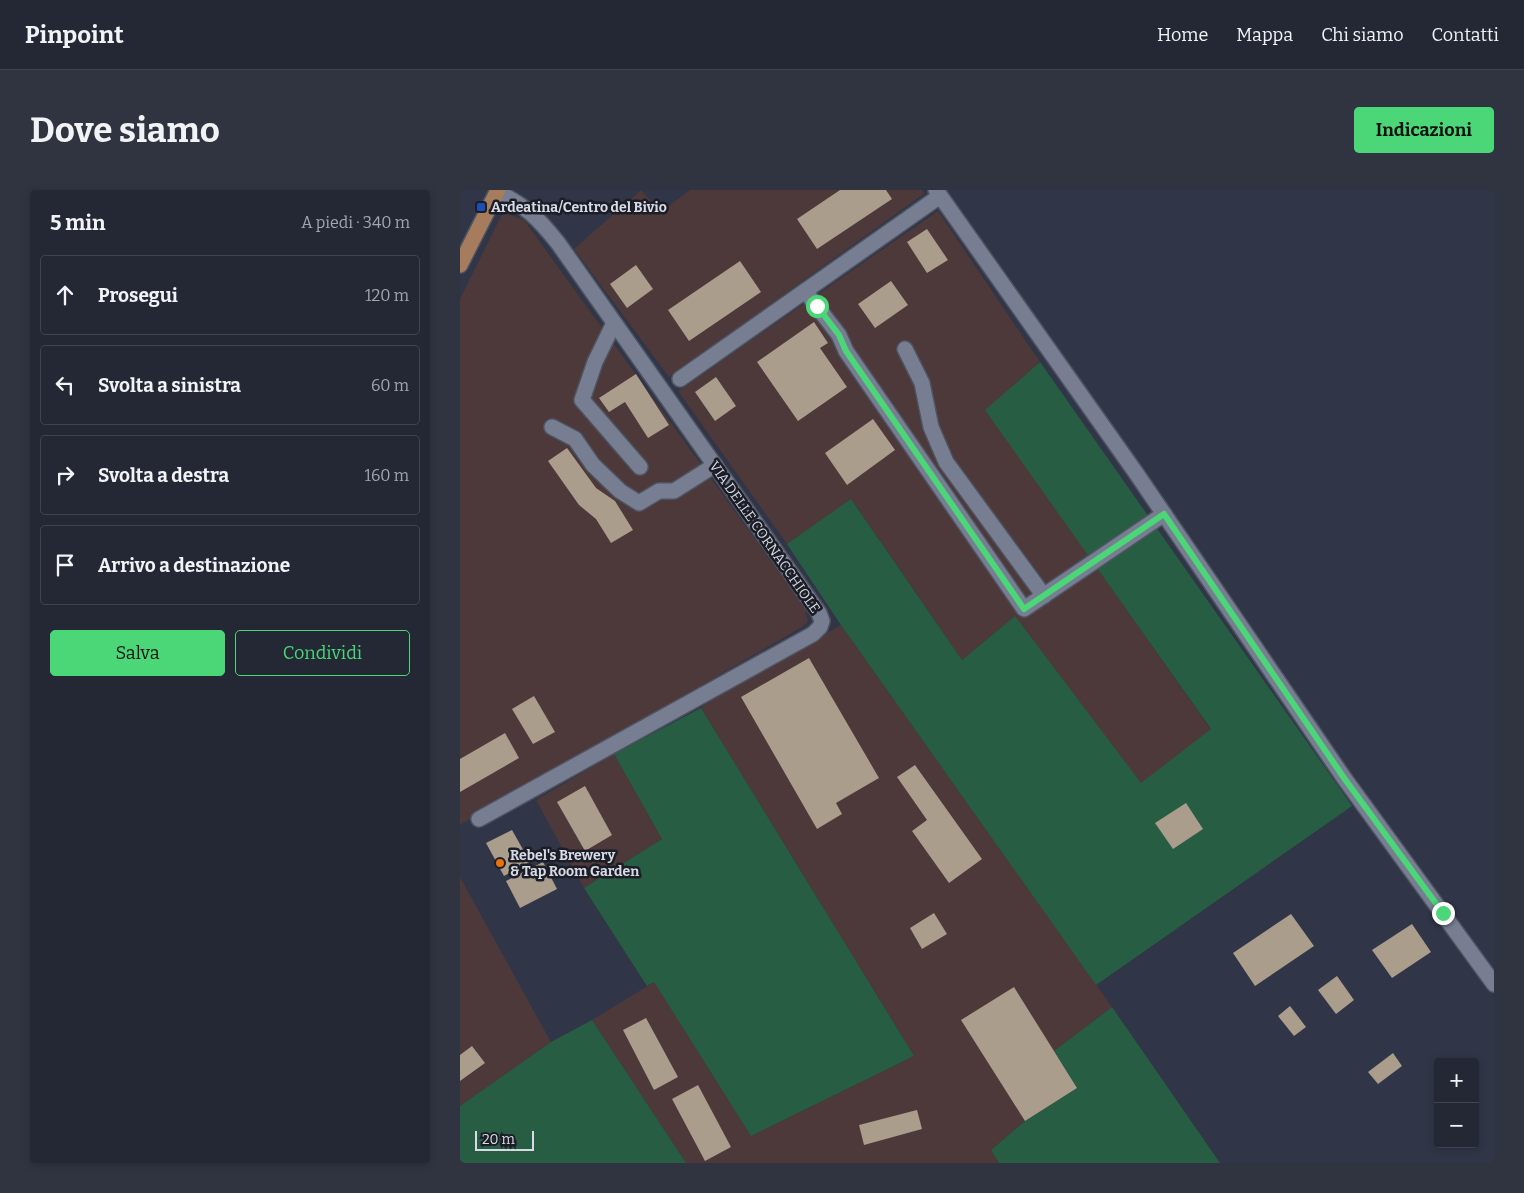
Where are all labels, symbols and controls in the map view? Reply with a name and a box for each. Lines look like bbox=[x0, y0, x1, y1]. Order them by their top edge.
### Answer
text: Pinpoint bbox=[25, 21, 124, 49]
text: Home bbox=[1157, 24, 1208, 46]
text: Mappa bbox=[1236, 24, 1293, 46]
text: Chi siamo bbox=[1321, 24, 1404, 46]
text: Contatti bbox=[1432, 24, 1499, 46]
button: Indicazioni bbox=[1354, 107, 1494, 153]
text: Dove siamo bbox=[30, 109, 220, 151]
place label: Ardeatina/Centro del Bivio bbox=[491, 199, 667, 216]
marker: Ardeatina/Centro del Bivio bbox=[475, 201, 487, 213]
text: 5 min bbox=[50, 210, 106, 236]
text: A piedi · 340 m bbox=[301, 213, 410, 232]
icon: ahead bbox=[51, 281, 79, 309]
text: Prosegui bbox=[98, 284, 178, 307]
text: 120 m bbox=[365, 286, 409, 305]
route start bbox=[806, 295, 829, 318]
icon: left bbox=[51, 371, 79, 399]
text: Svolta a sinistra bbox=[98, 374, 241, 397]
text: 60 m bbox=[371, 376, 409, 395]
street label: VIA DELLE CORNACCHIOLE bbox=[706, 458, 824, 617]
icon: right bbox=[51, 461, 79, 489]
text: Svolta a destra bbox=[98, 464, 229, 487]
text: 160 m bbox=[364, 466, 409, 485]
icon: arrive bbox=[51, 551, 79, 579]
text: Arrivo a destinazione bbox=[98, 554, 290, 577]
button: Salva bbox=[50, 630, 225, 676]
button: Condividi bbox=[235, 630, 410, 676]
place label: Rebel's Brewery & Tap Room Garden bbox=[510, 847, 639, 880]
marker: Rebel's Brewery & Tap Room Garden bbox=[494, 857, 506, 869]
route end bbox=[1432, 902, 1455, 925]
map controls bbox=[1434, 1058, 1479, 1148]
button: + bbox=[1434, 1058, 1479, 1103]
button: − bbox=[1434, 1103, 1479, 1148]
scale bar bbox=[475, 1128, 534, 1151]
text: 20 m bbox=[482, 1131, 515, 1148]

